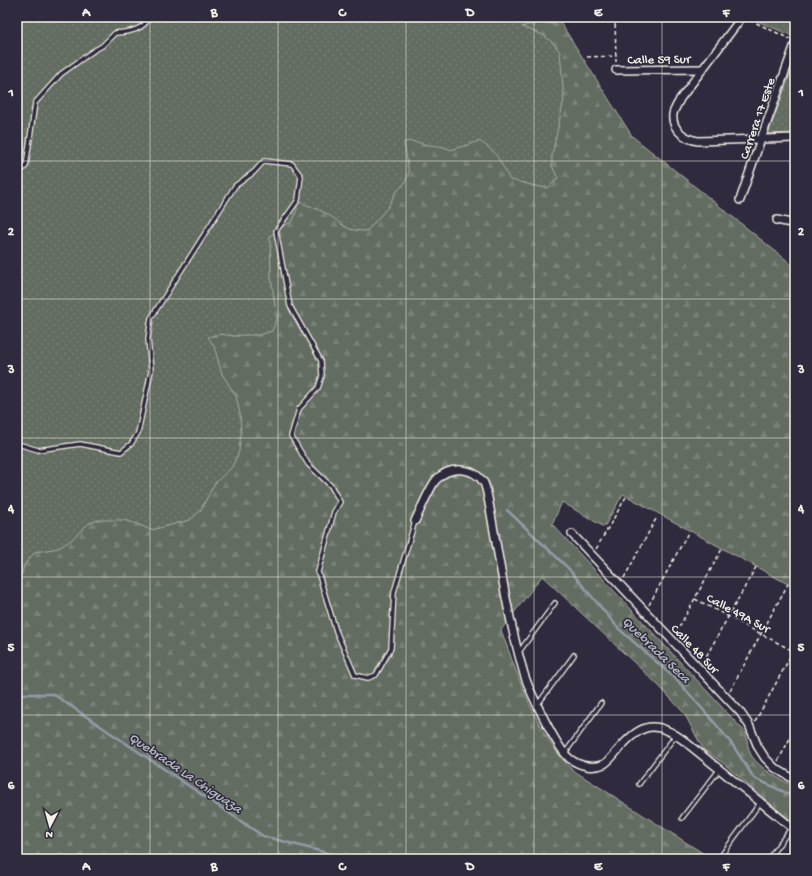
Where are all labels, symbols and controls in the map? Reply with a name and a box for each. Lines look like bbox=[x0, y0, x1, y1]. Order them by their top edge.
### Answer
text: A bbox=[81, 6, 91, 21]
text: B bbox=[210, 6, 219, 21]
text: C bbox=[337, 6, 347, 21]
text: D bbox=[465, 6, 475, 21]
text: E bbox=[594, 6, 603, 21]
text: F bbox=[722, 6, 731, 21]
street label: Calle 59 Sur bbox=[627, 52, 692, 69]
street label: Carrera 17 Este bbox=[737, 76, 779, 161]
text: 1 bbox=[7, 86, 14, 101]
text: 1 bbox=[797, 86, 804, 101]
text: 2 bbox=[8, 225, 15, 240]
text: 2 bbox=[798, 225, 805, 240]
text: 3 bbox=[7, 363, 15, 378]
text: 3 bbox=[797, 363, 805, 378]
text: 4 bbox=[7, 502, 15, 517]
text: 4 bbox=[797, 502, 805, 517]
street label: Calle 49A Sur bbox=[703, 591, 773, 638]
water label: Quebrada Seca bbox=[617, 614, 694, 689]
street label: Calle 48 Sur bbox=[667, 622, 722, 679]
text: 5 bbox=[8, 641, 15, 656]
text: 5 bbox=[798, 641, 805, 656]
water label: Quebrada La Chiguaza bbox=[125, 730, 246, 819]
text: 6 bbox=[8, 779, 15, 794]
text: 6 bbox=[798, 779, 805, 794]
north arrow bbox=[30, 806, 70, 846]
text: N bbox=[45, 828, 53, 840]
text: A bbox=[81, 860, 91, 875]
text: B bbox=[210, 860, 219, 875]
text: C bbox=[337, 860, 347, 875]
text: D bbox=[465, 860, 475, 875]
text: E bbox=[594, 860, 603, 875]
text: F bbox=[722, 860, 731, 875]

